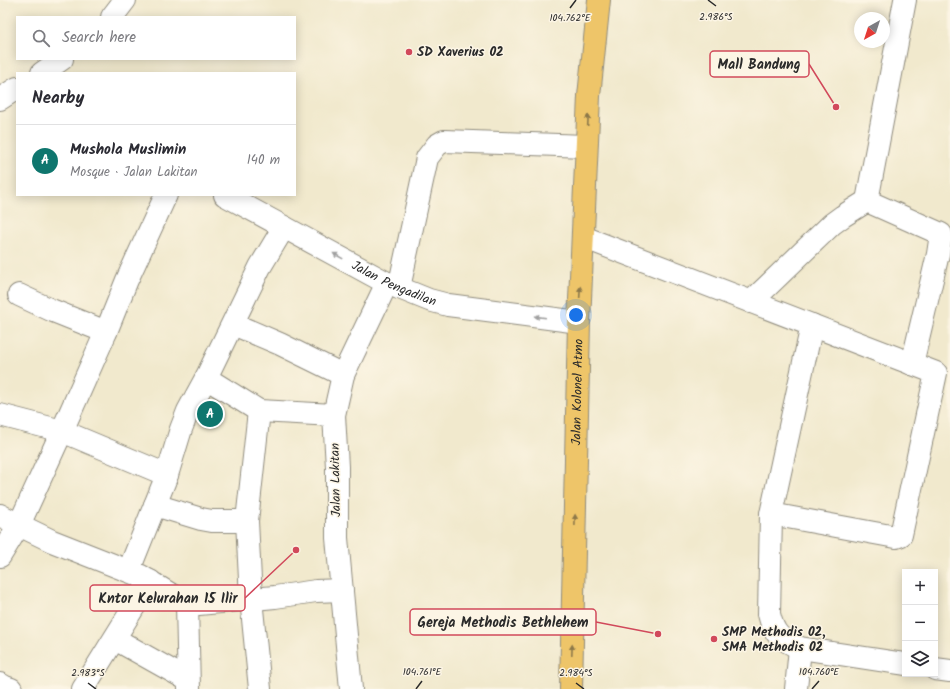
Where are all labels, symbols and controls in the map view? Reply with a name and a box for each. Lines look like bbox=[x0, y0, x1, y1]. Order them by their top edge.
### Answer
text: 2.986°S bbox=[699, 9, 733, 25]
text: 104.762°E bbox=[549, 10, 592, 26]
north arrow bbox=[854, 12, 890, 48]
search box bbox=[16, 16, 296, 60]
text: Search here bbox=[62, 26, 136, 50]
icon: search bbox=[30, 27, 52, 49]
place label: SD Xaverius 02 bbox=[417, 42, 504, 63]
marker: SD Xaverius 02 bbox=[404, 47, 414, 57]
callout: Mall Bandung bbox=[710, 51, 809, 77]
text: Mall Bandung bbox=[717, 54, 801, 76]
text: Nearby bbox=[32, 85, 84, 112]
one-way arrow bbox=[584, 114, 591, 126]
text: Mushola Muslimin bbox=[70, 138, 186, 162]
text: A bbox=[41, 150, 49, 171]
text: 140 m bbox=[247, 150, 280, 171]
text: Mosque · Jalan Lakitan bbox=[70, 162, 198, 183]
one-way arrow bbox=[332, 253, 343, 260]
street label: Jalan Pengadilan bbox=[348, 255, 439, 312]
one-way arrow bbox=[577, 285, 583, 298]
your location bbox=[566, 305, 586, 325]
one-way arrow bbox=[534, 314, 546, 320]
street label: Jalan Kolonel Atmo bbox=[566, 338, 589, 446]
pin: A bbox=[197, 399, 223, 429]
street label: Jalan Lakitan bbox=[325, 443, 347, 517]
one-way arrow bbox=[572, 513, 578, 526]
map controls bbox=[902, 569, 938, 677]
button: + bbox=[902, 569, 938, 605]
callout: Kntor Kelurahan 15 Ilir bbox=[90, 585, 245, 611]
text: Kntor Kelurahan 15 Ilir bbox=[99, 588, 238, 610]
button: − bbox=[902, 605, 938, 641]
callout: Gereja Methodis Bethlehem bbox=[410, 609, 596, 635]
text: Gereja Methodis Bethlehem bbox=[418, 612, 589, 634]
place label: SMP Methodis 02, SMA Methodis 02 bbox=[722, 622, 826, 658]
marker: SMP Methodis 02, SMA Methodis 02 bbox=[709, 634, 719, 644]
button: layers bbox=[902, 641, 938, 677]
one-way arrow bbox=[569, 643, 575, 656]
text: 104.761°E bbox=[403, 664, 442, 680]
text: 104.760°E bbox=[799, 664, 840, 680]
text: 2.983°S bbox=[71, 665, 105, 681]
text: 2.984°S bbox=[559, 665, 593, 681]

